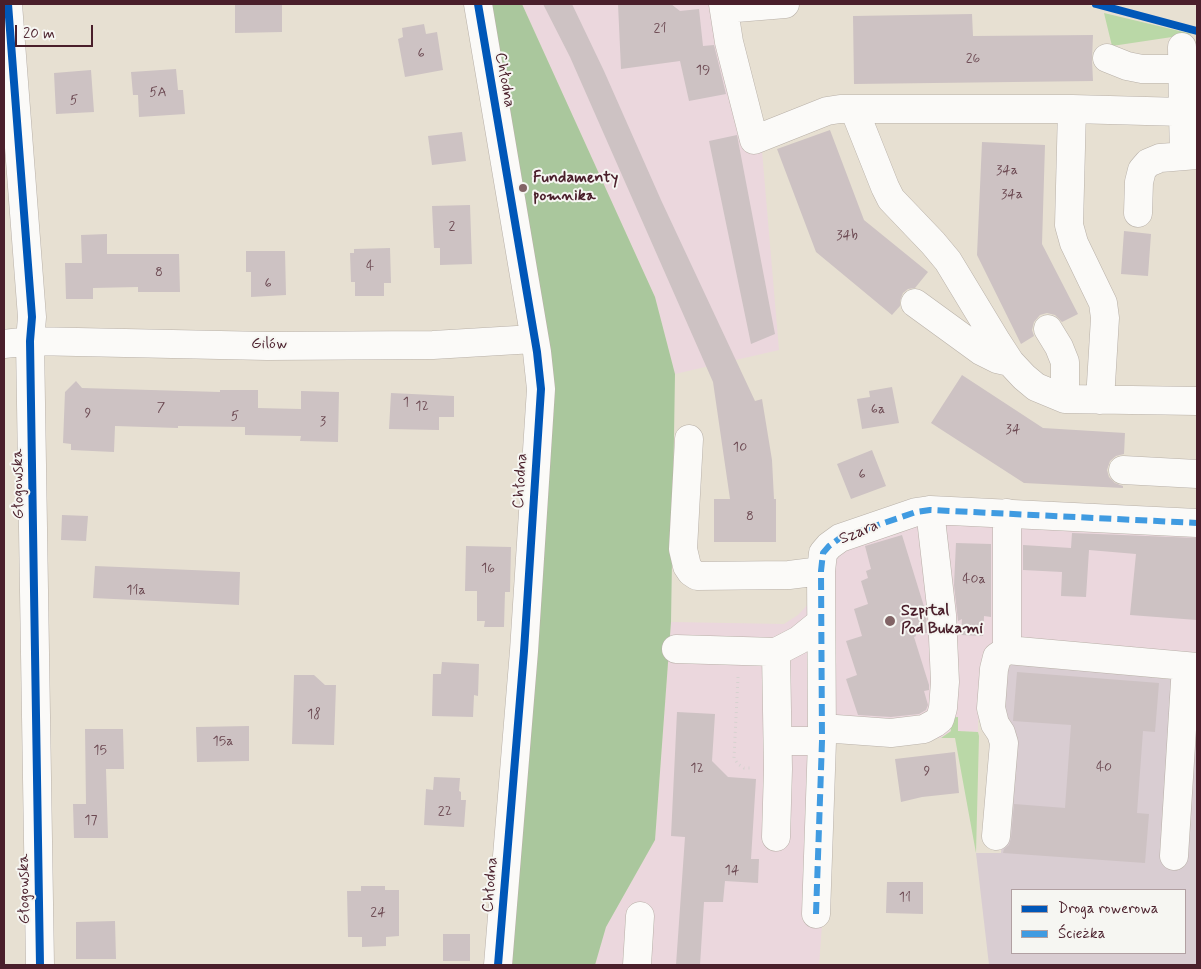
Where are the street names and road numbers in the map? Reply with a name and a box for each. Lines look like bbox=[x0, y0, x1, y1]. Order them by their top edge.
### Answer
street label: Chłodna bbox=[490, 51, 518, 109]
street label: Gilów bbox=[251, 335, 287, 355]
street label: Głogowska bbox=[9, 448, 29, 520]
street label: Chłodna bbox=[509, 453, 533, 509]
street label: Szara bbox=[837, 517, 881, 549]
street label: Głogowska bbox=[15, 853, 35, 925]
street label: Chłodna bbox=[479, 856, 503, 914]

